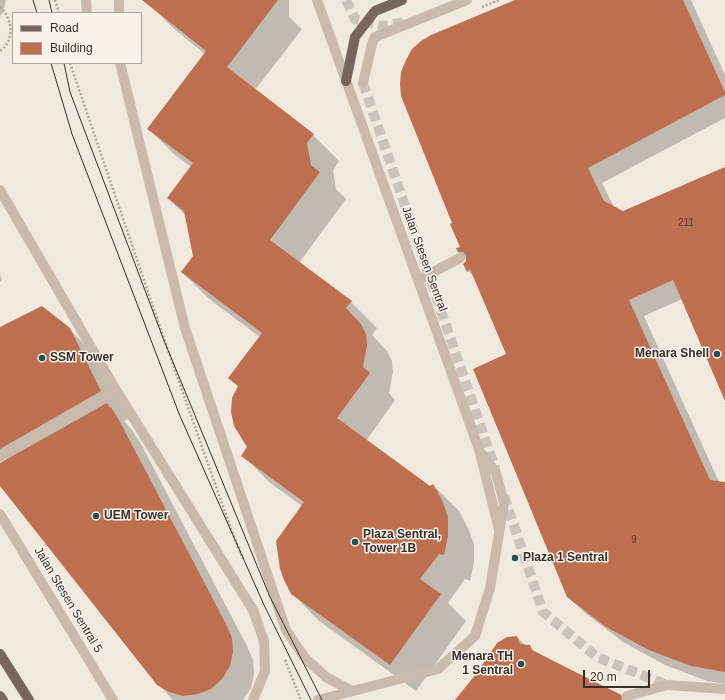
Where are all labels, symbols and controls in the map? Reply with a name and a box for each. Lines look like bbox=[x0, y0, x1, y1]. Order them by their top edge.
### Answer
legend bbox=[12, 12, 142, 64]
text: Road bbox=[50, 21, 79, 35]
text: Building bbox=[50, 41, 93, 55]
street label: Jalan Stesen Sentral bbox=[398, 205, 450, 313]
house number: 211 bbox=[678, 217, 694, 229]
place label: Menara Shell bbox=[635, 347, 709, 361]
marker: Menara Shell bbox=[712, 349, 722, 359]
place label: SSM Tower bbox=[50, 351, 114, 365]
marker: SSM Tower bbox=[37, 353, 47, 363]
place label: UEM Tower bbox=[104, 509, 168, 523]
marker: UEM Tower bbox=[91, 511, 101, 521]
place label: Plaza Sentral, Tower 1B bbox=[363, 528, 441, 556]
house number: 9 bbox=[631, 534, 637, 546]
marker: Plaza Sentral, Tower 1B bbox=[350, 537, 360, 547]
street label: Jalan Stesen Sentral 5 bbox=[31, 545, 105, 655]
place label: Plaza 1 Sentral bbox=[523, 551, 608, 565]
marker: Plaza 1 Sentral bbox=[510, 553, 520, 563]
place label: Menara TH 1 Sentral bbox=[452, 650, 513, 678]
marker: Menara TH 1 Sentral bbox=[516, 659, 526, 669]
scale bar bbox=[585, 662, 652, 688]
text: 20 m bbox=[590, 670, 617, 684]

